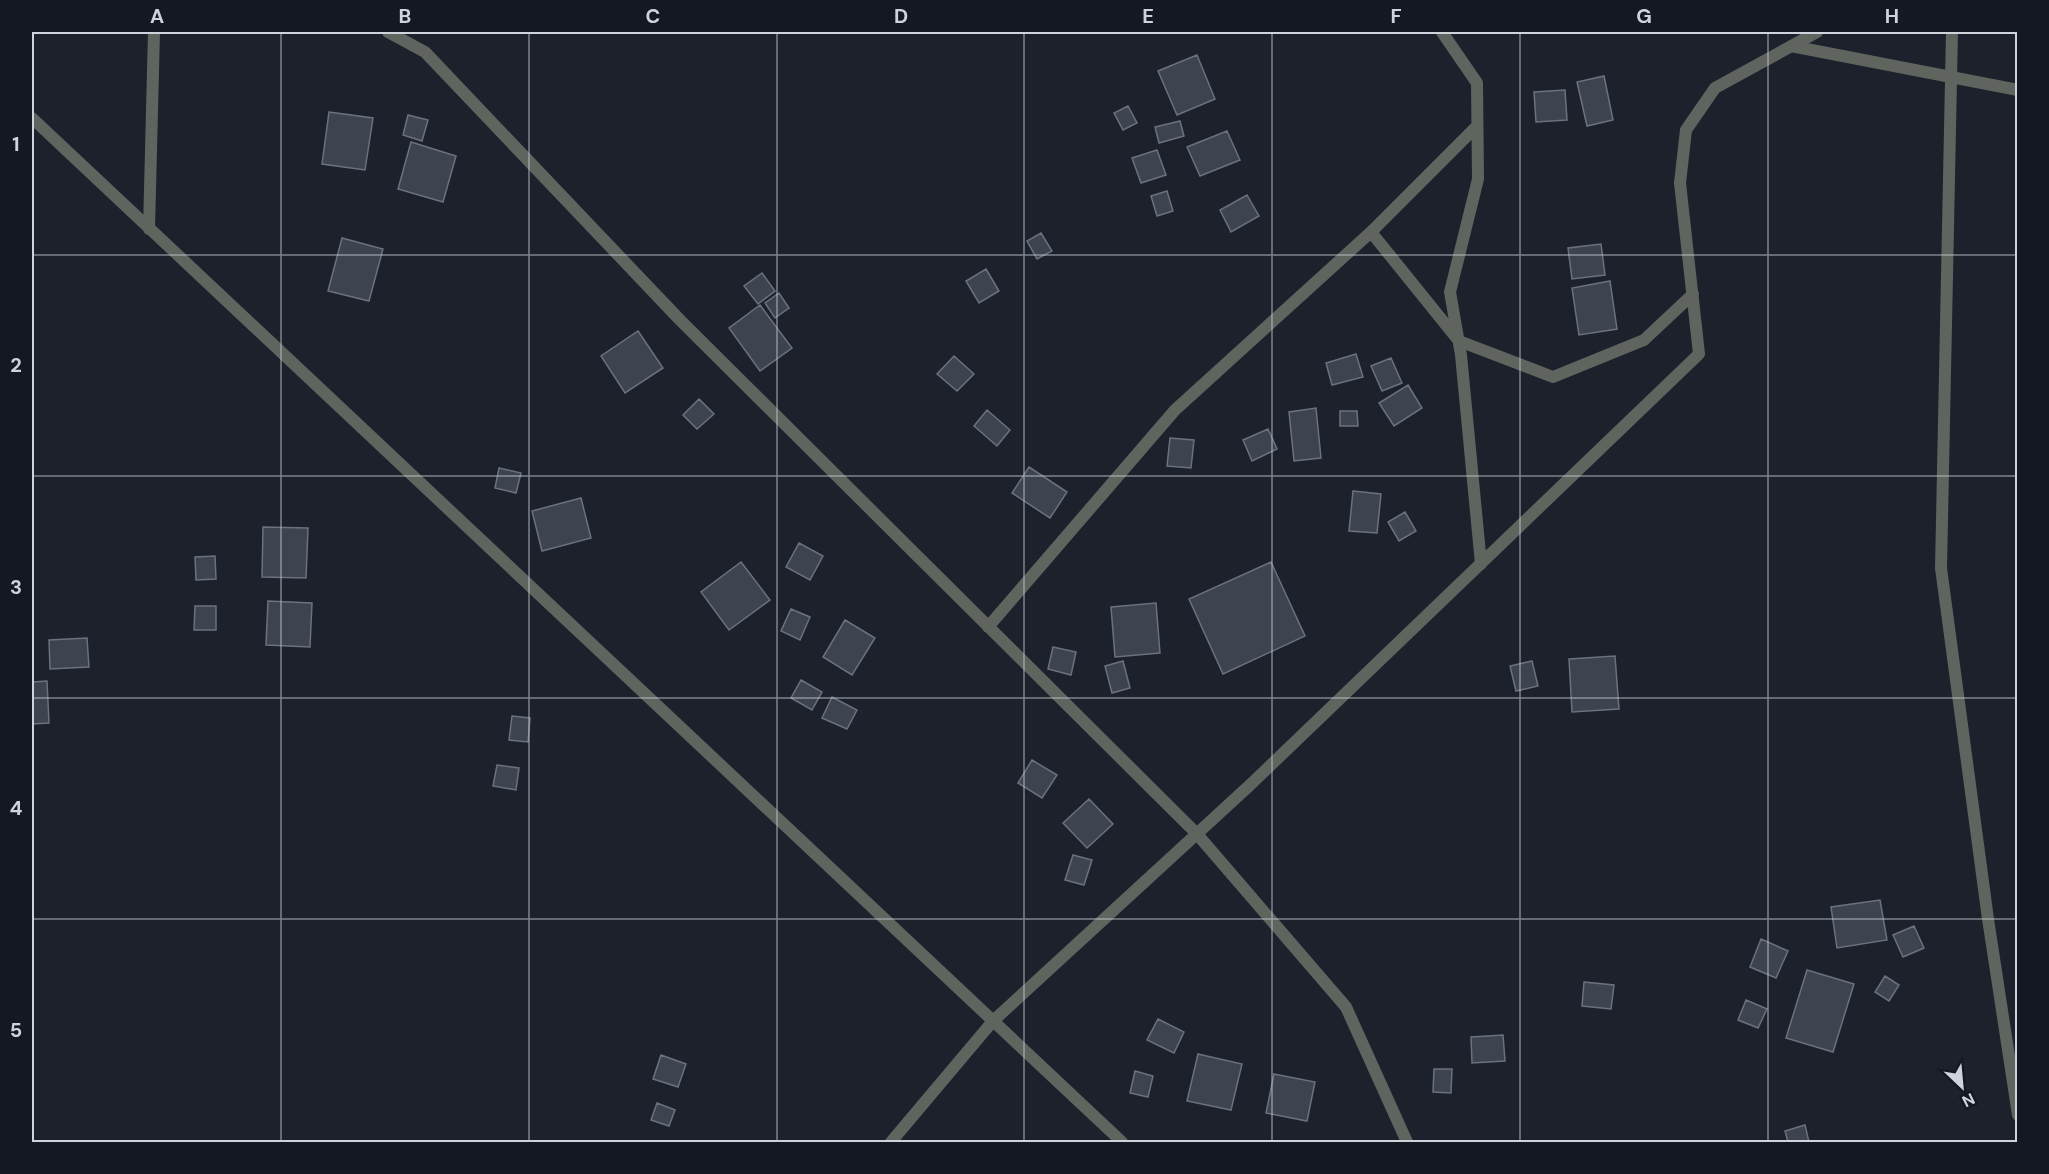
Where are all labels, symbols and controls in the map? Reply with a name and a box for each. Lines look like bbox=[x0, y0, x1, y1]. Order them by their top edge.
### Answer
text: A bbox=[150, 3, 164, 29]
text: B bbox=[399, 3, 411, 29]
text: C bbox=[646, 3, 660, 29]
text: D bbox=[894, 3, 908, 29]
text: E bbox=[1142, 3, 1154, 29]
text: F bbox=[1390, 3, 1402, 29]
text: G bbox=[1636, 3, 1652, 29]
text: H bbox=[1885, 3, 1899, 29]
text: 1 bbox=[12, 131, 20, 157]
text: 2 bbox=[10, 352, 22, 378]
text: 3 bbox=[10, 574, 22, 600]
text: 4 bbox=[10, 795, 23, 821]
text: 5 bbox=[10, 1017, 22, 1043]
north arrow bbox=[1932, 1057, 1992, 1117]
text: N bbox=[1959, 1088, 1978, 1112]

